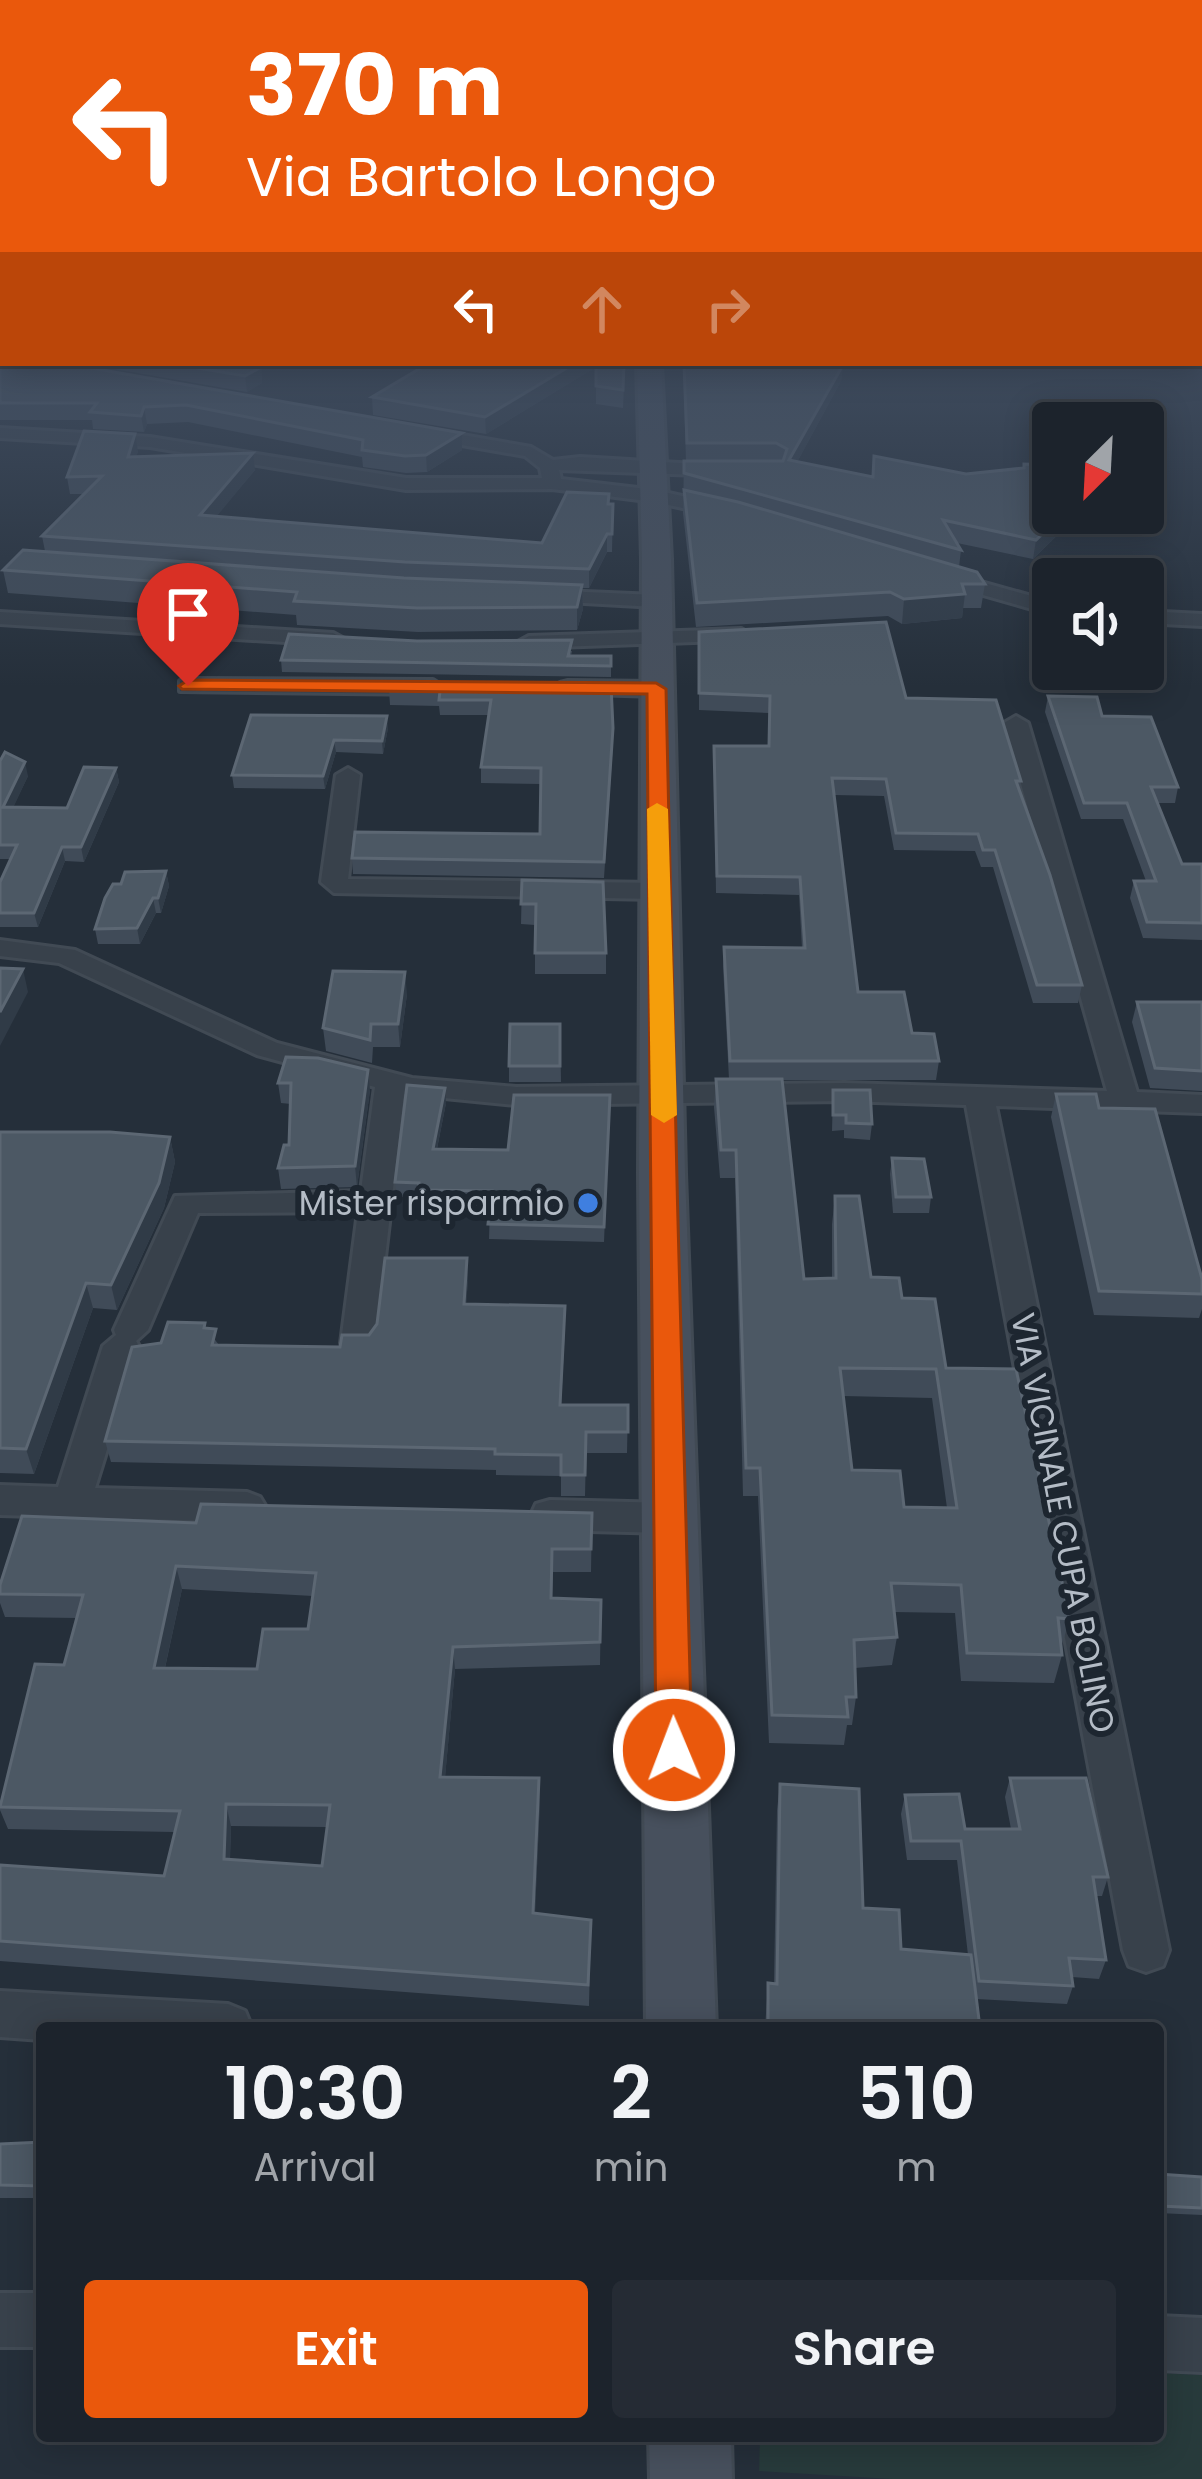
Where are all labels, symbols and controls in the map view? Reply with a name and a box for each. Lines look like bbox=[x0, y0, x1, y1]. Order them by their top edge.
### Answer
text: 370 m bbox=[246, 27, 503, 144]
icon: left bbox=[48, 48, 204, 204]
text: Via Bartolo Longo bbox=[246, 139, 716, 215]
icon: left bbox=[443, 276, 509, 342]
icon: ahead bbox=[569, 276, 635, 342]
icon: right bbox=[695, 276, 761, 342]
north arrow bbox=[1032, 402, 1164, 534]
map controls bbox=[1032, 402, 1164, 690]
button: sound bbox=[1032, 558, 1164, 690]
pin bbox=[137, 563, 239, 686]
icon: arrive bbox=[155, 581, 221, 647]
place label: Mister risparmio bbox=[299, 1180, 564, 1227]
marker: Mister risparmio bbox=[575, 1190, 601, 1216]
street label: VIA VICINALE CUPA BOLINO bbox=[999, 1309, 1127, 1737]
position arrow bbox=[611, 1687, 737, 1813]
text: 10:30 bbox=[224, 2043, 405, 2144]
text: 2 bbox=[610, 2043, 652, 2144]
text: 510 bbox=[857, 2043, 976, 2144]
text: Arrival bbox=[253, 2140, 376, 2195]
text: min bbox=[594, 2140, 668, 2195]
text: m bbox=[896, 2140, 936, 2195]
button: Exit bbox=[84, 2280, 588, 2418]
button: Share bbox=[612, 2280, 1116, 2418]

